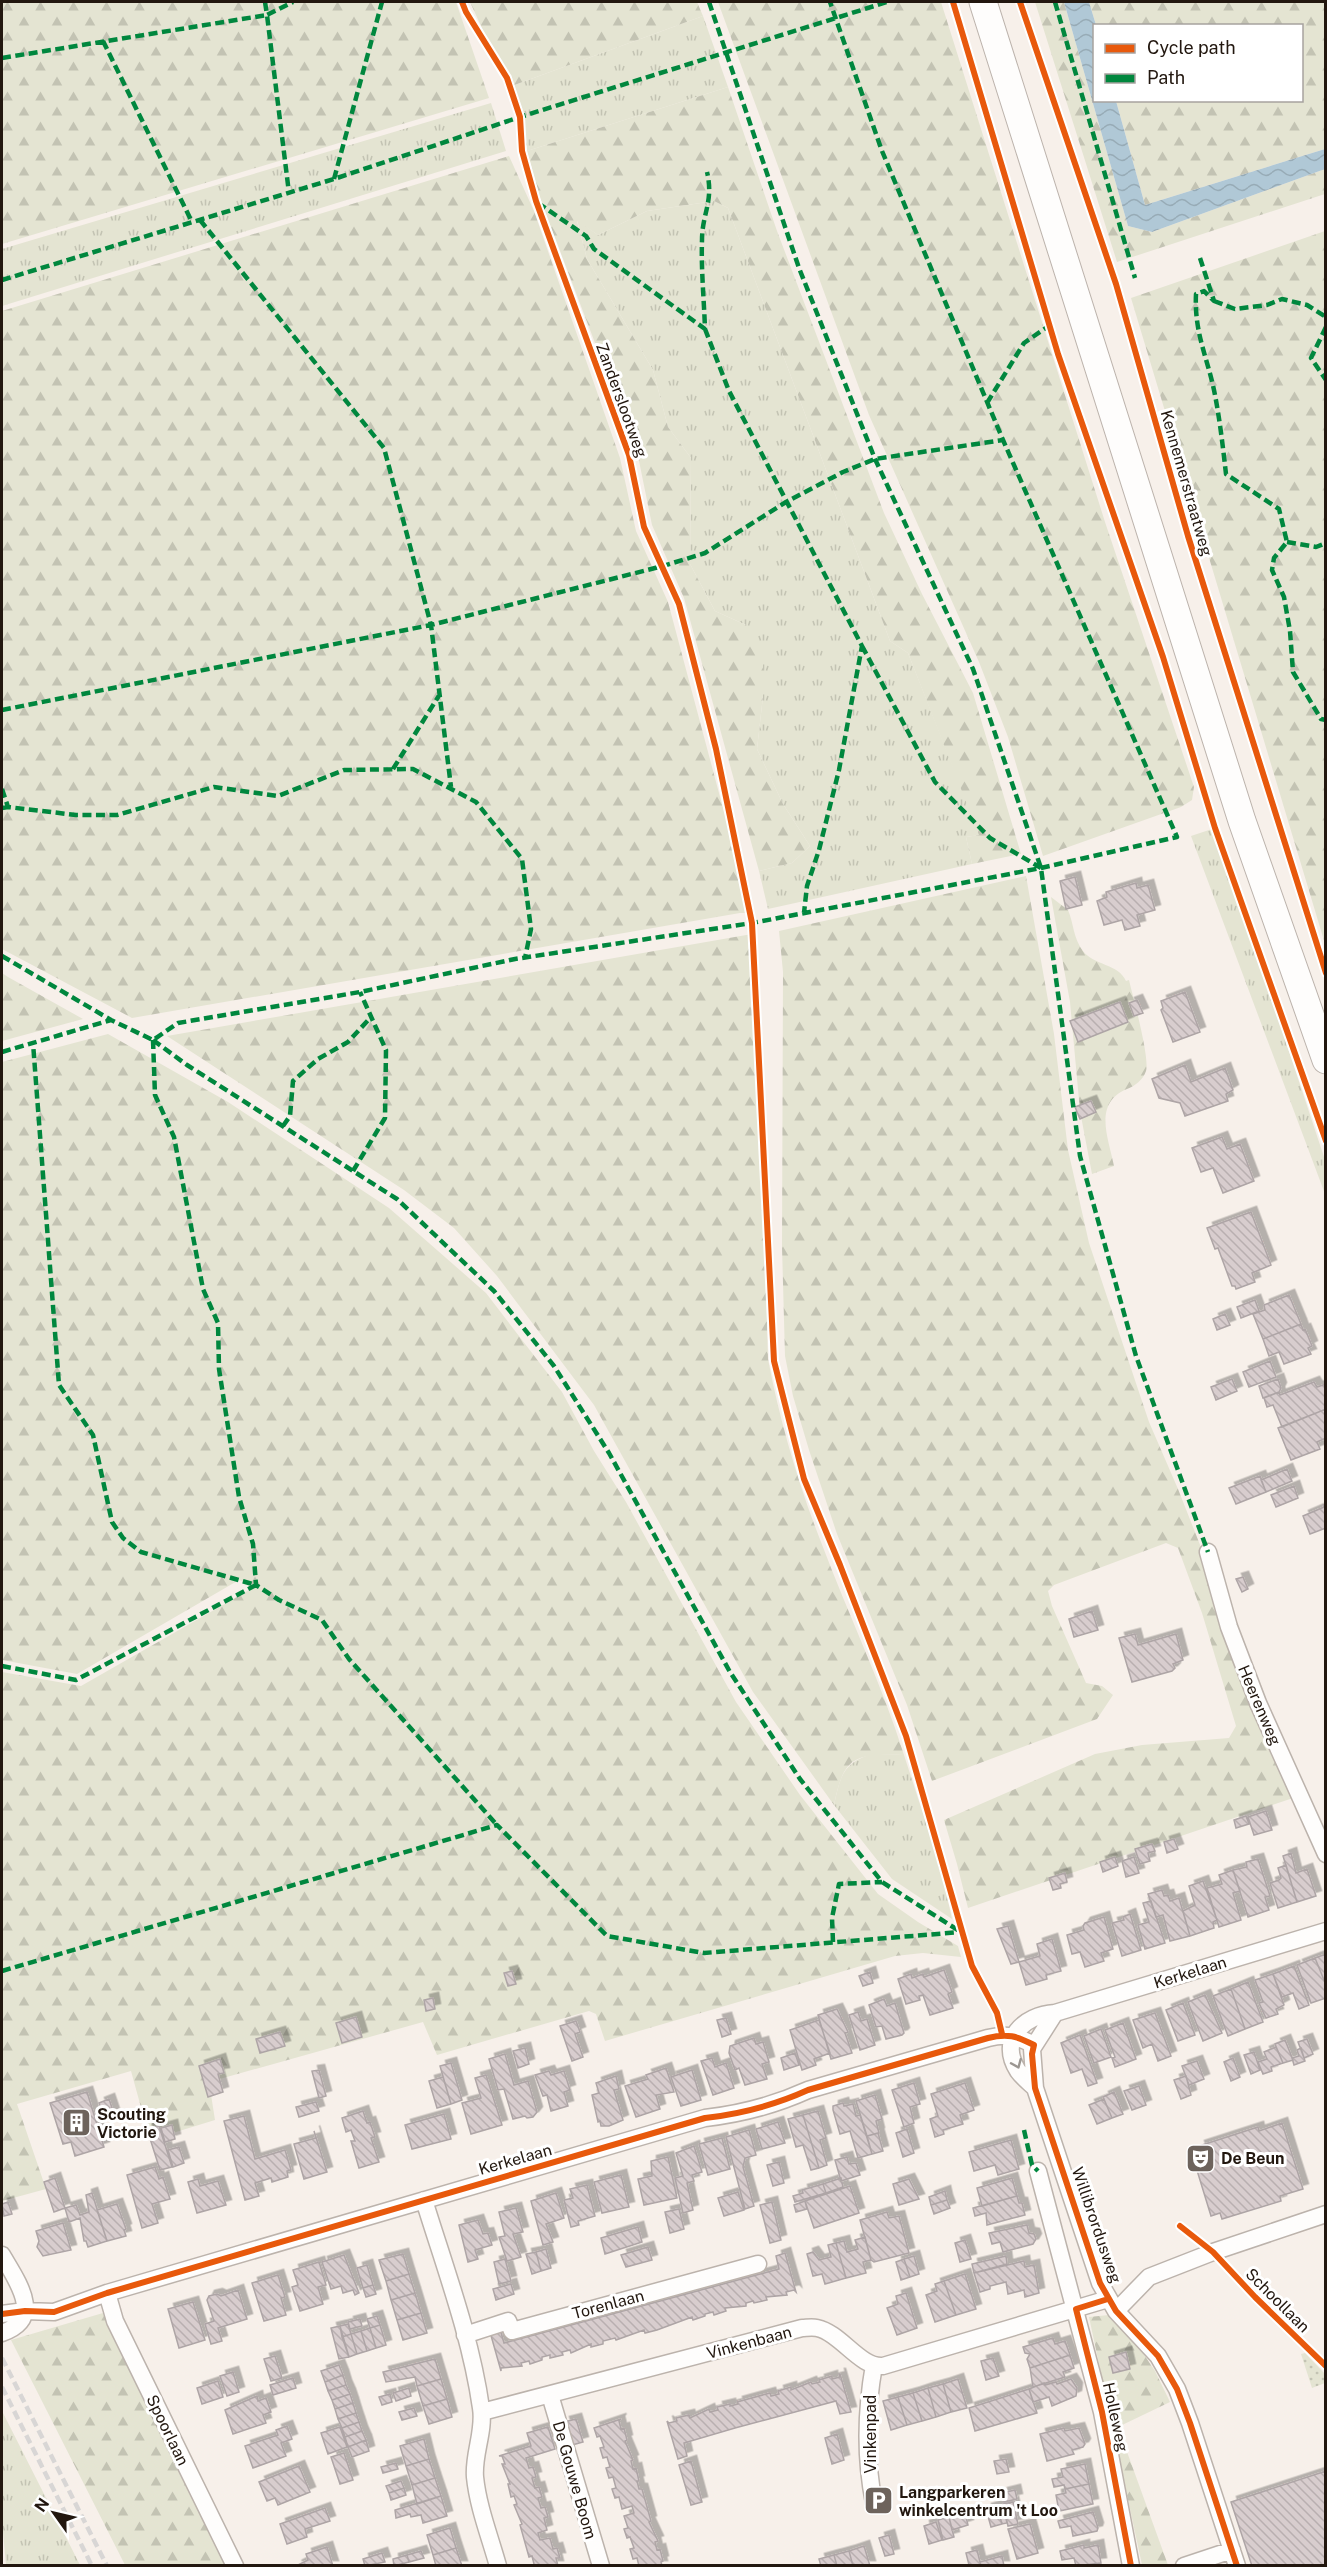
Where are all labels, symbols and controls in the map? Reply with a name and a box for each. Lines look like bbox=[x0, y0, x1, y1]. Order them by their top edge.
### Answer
legend bbox=[1093, 24, 1303, 102]
text: Cycle path bbox=[1147, 37, 1236, 58]
text: Path bbox=[1147, 67, 1185, 88]
street label: Zanderslootweg bbox=[592, 340, 651, 460]
street label: Kennemerstraatweg bbox=[1157, 408, 1216, 558]
street label: Heerenweg bbox=[1234, 1662, 1285, 1748]
street label: Kerkelaan bbox=[1151, 1952, 1229, 1993]
one-way arrow bbox=[1010, 2058, 1022, 2069]
place label: Scouting Victorie bbox=[97, 2105, 166, 2142]
building icon: Scouting Victorie bbox=[60, 2107, 92, 2139]
street label: Kerkelaan bbox=[476, 2140, 554, 2179]
theatre icon: De Beun bbox=[1184, 2142, 1216, 2174]
place label: De Beun bbox=[1221, 2149, 1285, 2168]
street label: Willibrordusweg bbox=[1068, 2164, 1125, 2286]
street label: Schoollaan bbox=[1242, 2264, 1314, 2336]
street label: Torenlaan bbox=[570, 2286, 646, 2323]
street label: Vinkenbaan bbox=[705, 2322, 794, 2363]
street label: Holleweg bbox=[1099, 2381, 1132, 2454]
street label: Spoorlaan bbox=[142, 2392, 193, 2469]
street label: Vinkenpad bbox=[861, 2395, 880, 2473]
street label: De Gouwe Boom bbox=[549, 2419, 600, 2541]
north arrow bbox=[24, 2483, 84, 2543]
place label: Langparkeren winkelcentrum 't Loo bbox=[899, 2483, 1058, 2520]
parking icon: Langparkeren winkelcentrum 't Loo bbox=[862, 2485, 894, 2517]
text: N bbox=[31, 2494, 53, 2515]

